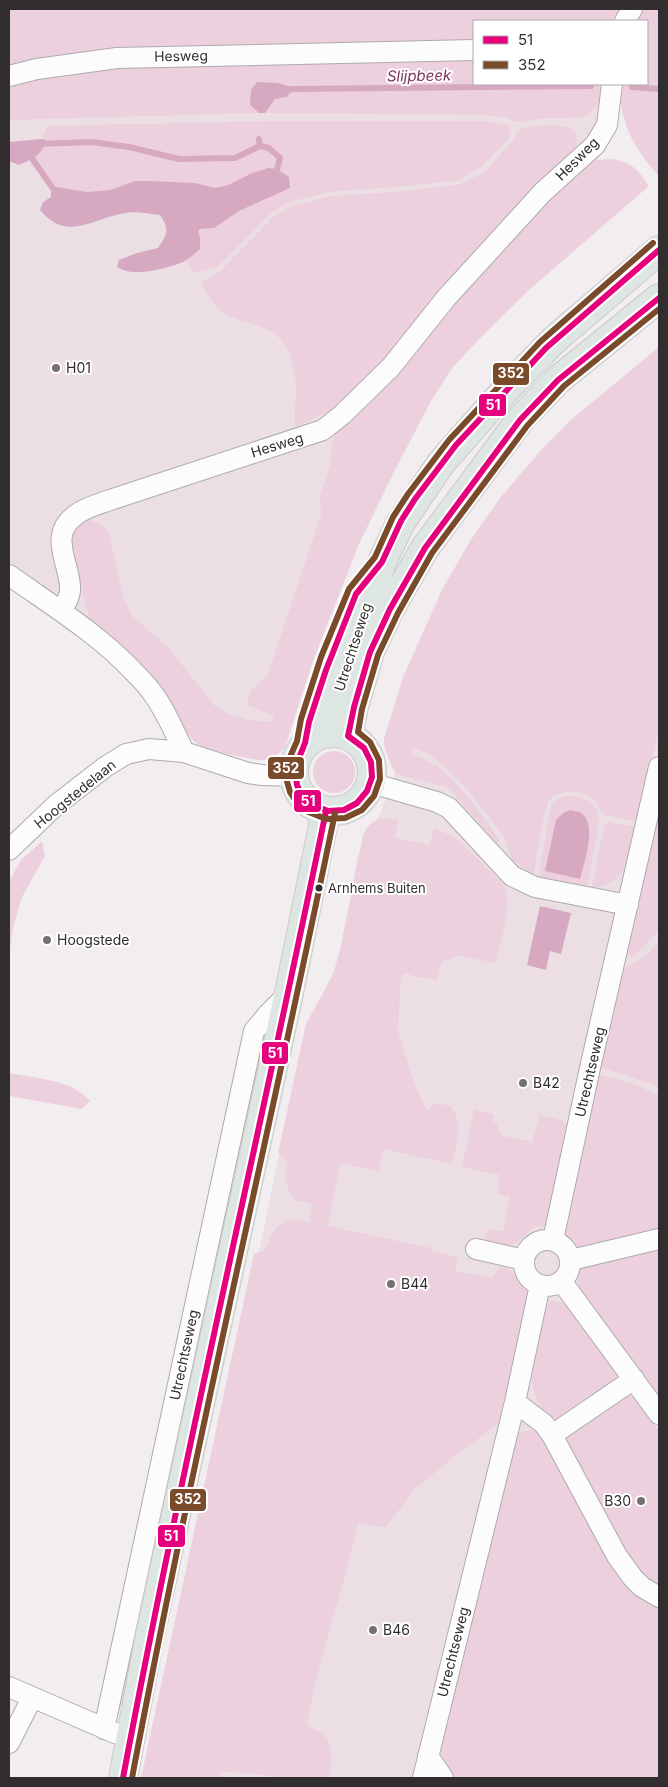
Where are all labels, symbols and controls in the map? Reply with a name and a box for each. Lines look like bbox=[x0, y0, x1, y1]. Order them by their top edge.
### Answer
legend bbox=[473, 20, 648, 85]
text: 51 bbox=[518, 30, 533, 49]
street label: Hesweg bbox=[154, 47, 208, 64]
text: 352 bbox=[518, 55, 546, 74]
water label: Slijpbeek bbox=[387, 65, 452, 86]
street label: Hesweg bbox=[552, 134, 602, 184]
place label: H01 bbox=[66, 359, 91, 376]
marker: H01 bbox=[50, 362, 62, 374]
line badge: 352 bbox=[492, 362, 530, 386]
text: 352 bbox=[498, 364, 525, 381]
line badge: 51 bbox=[478, 393, 507, 417]
text: 51 bbox=[486, 396, 500, 413]
street label: Hesweg bbox=[249, 429, 305, 461]
street label: Utrechtseweg bbox=[330, 600, 375, 693]
street label: Hoogstedelaan bbox=[31, 756, 119, 832]
line badge: 352 bbox=[267, 756, 305, 780]
text: 352 bbox=[273, 759, 300, 776]
line badge: 51 bbox=[293, 789, 322, 813]
text: 51 bbox=[301, 792, 315, 809]
place label: Arnhems Buiten bbox=[328, 880, 426, 896]
marker: Arnhems Buiten bbox=[314, 883, 324, 893]
place label: Hoogstede bbox=[57, 931, 130, 948]
marker: Hoogstede bbox=[41, 934, 53, 946]
street label: Utrechtseweg bbox=[571, 1025, 608, 1119]
line badge: 51 bbox=[261, 1041, 289, 1065]
text: 51 bbox=[268, 1044, 282, 1061]
place label: B42 bbox=[533, 1074, 560, 1091]
marker: B42 bbox=[517, 1077, 529, 1089]
place label: B44 bbox=[401, 1275, 428, 1292]
marker: B44 bbox=[385, 1278, 397, 1290]
street label: Utrechtseweg bbox=[166, 1308, 201, 1402]
line badge: 352 bbox=[169, 1488, 207, 1512]
text: 352 bbox=[175, 1490, 202, 1507]
place label: B30 bbox=[604, 1492, 631, 1509]
marker: B30 bbox=[635, 1495, 647, 1507]
line badge: 51 bbox=[157, 1524, 186, 1548]
text: 51 bbox=[164, 1527, 178, 1544]
street label: Utrechtseweg bbox=[433, 1605, 472, 1699]
place label: B46 bbox=[383, 1621, 410, 1638]
marker: B46 bbox=[367, 1624, 379, 1636]

